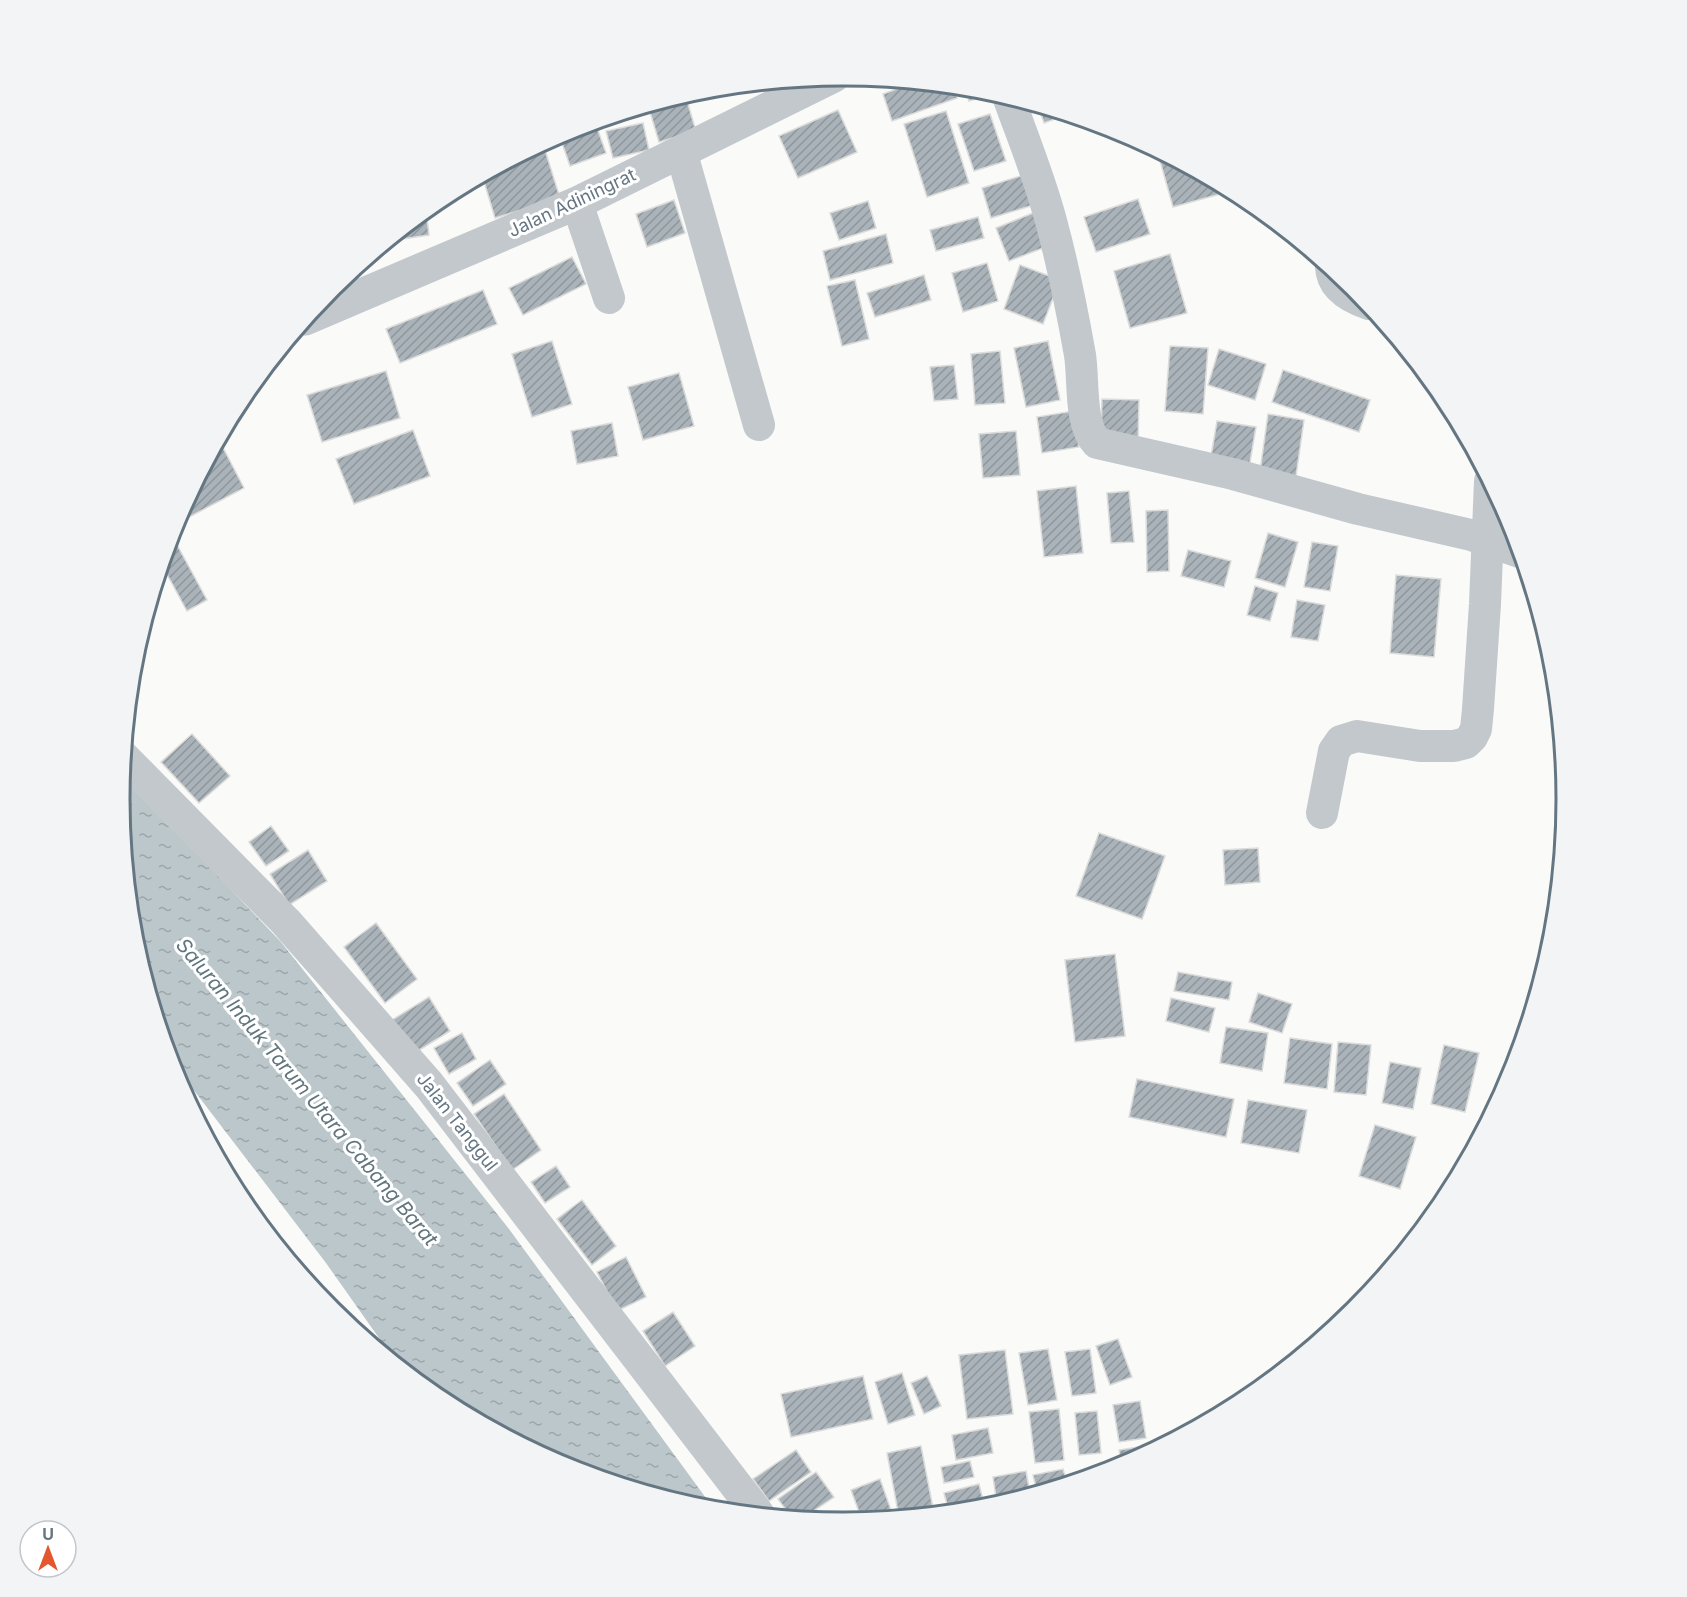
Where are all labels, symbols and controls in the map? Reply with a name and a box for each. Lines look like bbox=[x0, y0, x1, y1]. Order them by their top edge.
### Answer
street label: Jalan Adiningrat bbox=[505, 164, 639, 241]
water label: Saluran Induk Tarum Utara Cabang Barat bbox=[171, 933, 443, 1251]
street label: Jalan Tanggul bbox=[413, 1068, 502, 1175]
north arrow bbox=[18, 1519, 78, 1579]
text: U bbox=[42, 1524, 54, 1544]

